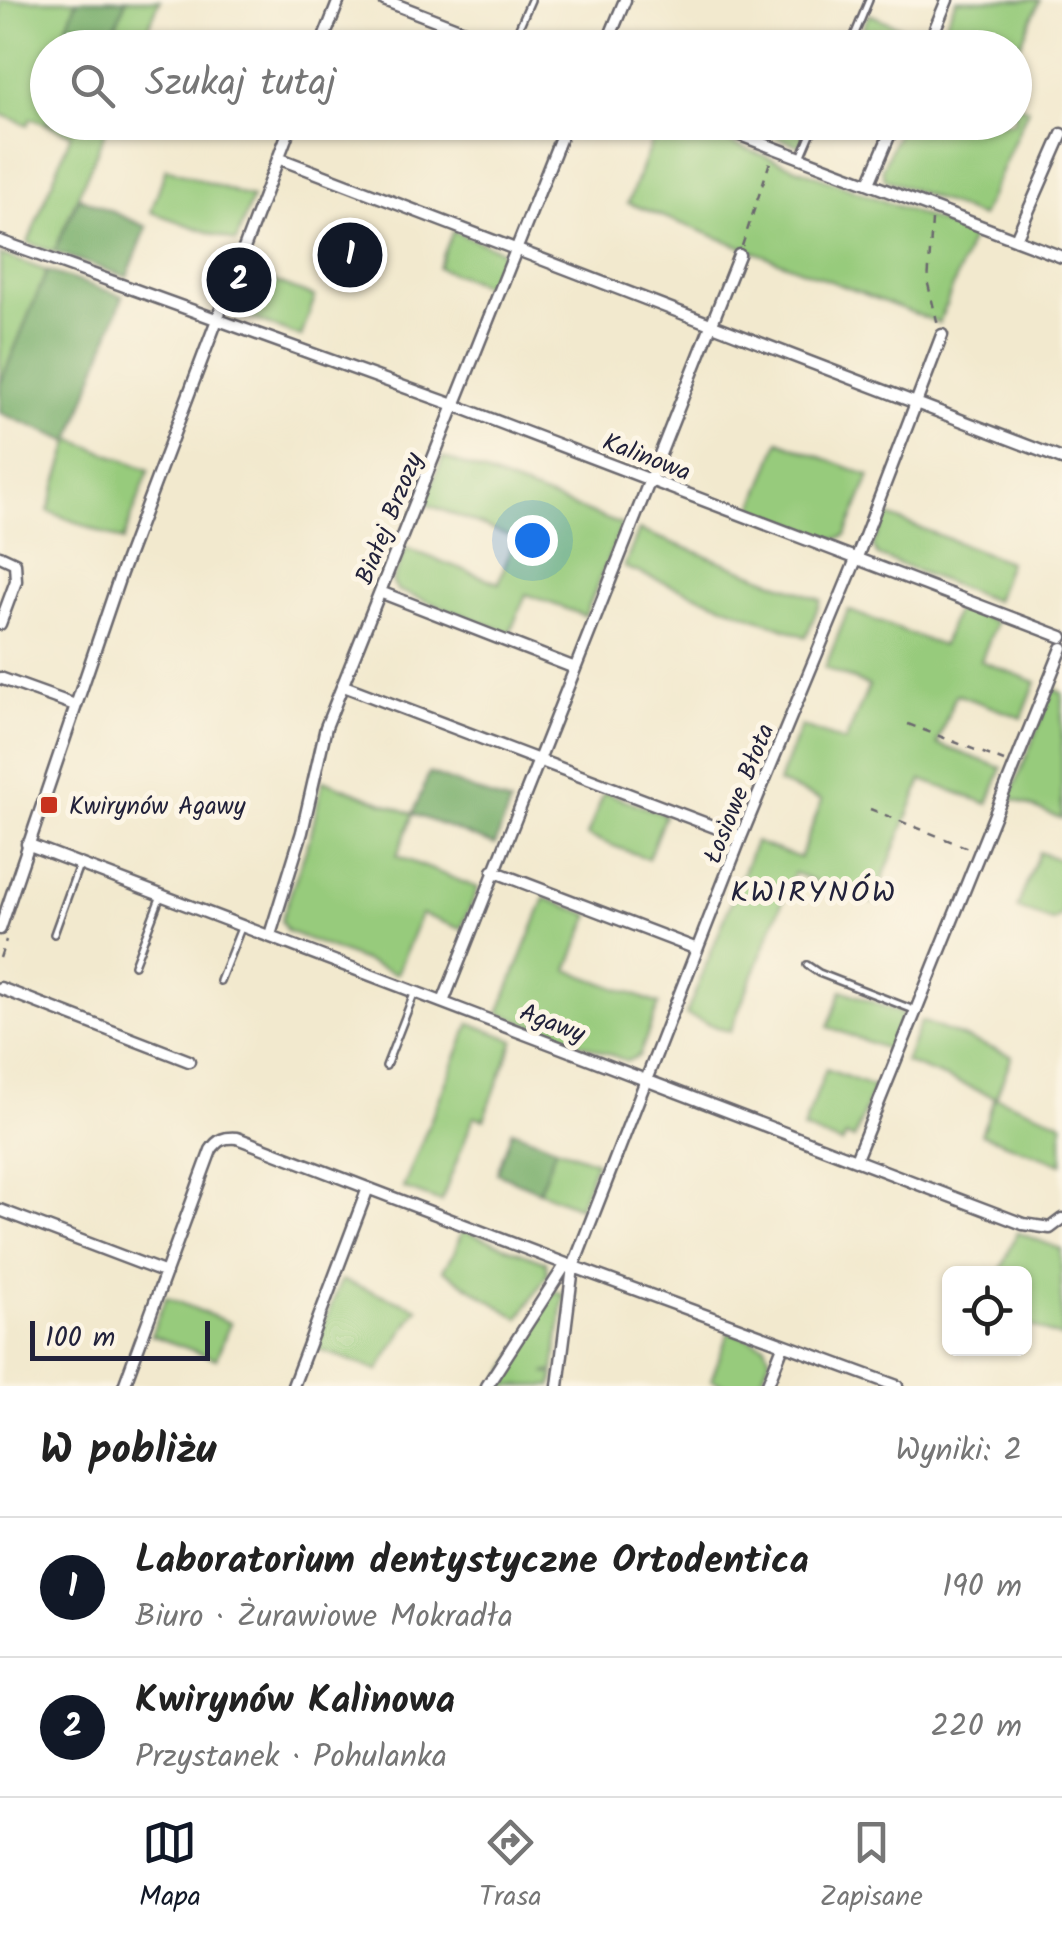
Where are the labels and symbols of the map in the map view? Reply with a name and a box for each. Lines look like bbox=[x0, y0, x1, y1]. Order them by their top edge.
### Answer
pin: 1 bbox=[318, 218, 382, 292]
pin: 2 bbox=[206, 242, 272, 318]
street label: Kalinowa bbox=[596, 423, 696, 493]
street label: Białej Brzozy bbox=[345, 446, 435, 591]
your location bbox=[507, 515, 558, 566]
street label: Łosiowe Błota bbox=[694, 718, 786, 870]
place label: Kwirynów Agawy bbox=[69, 787, 246, 827]
marker: Kwirynów Agawy bbox=[38, 794, 60, 816]
district label: KWIRYNÓW bbox=[730, 870, 898, 918]
street label: Agawy bbox=[514, 993, 591, 1055]
scale bar bbox=[30, 1316, 210, 1360]

